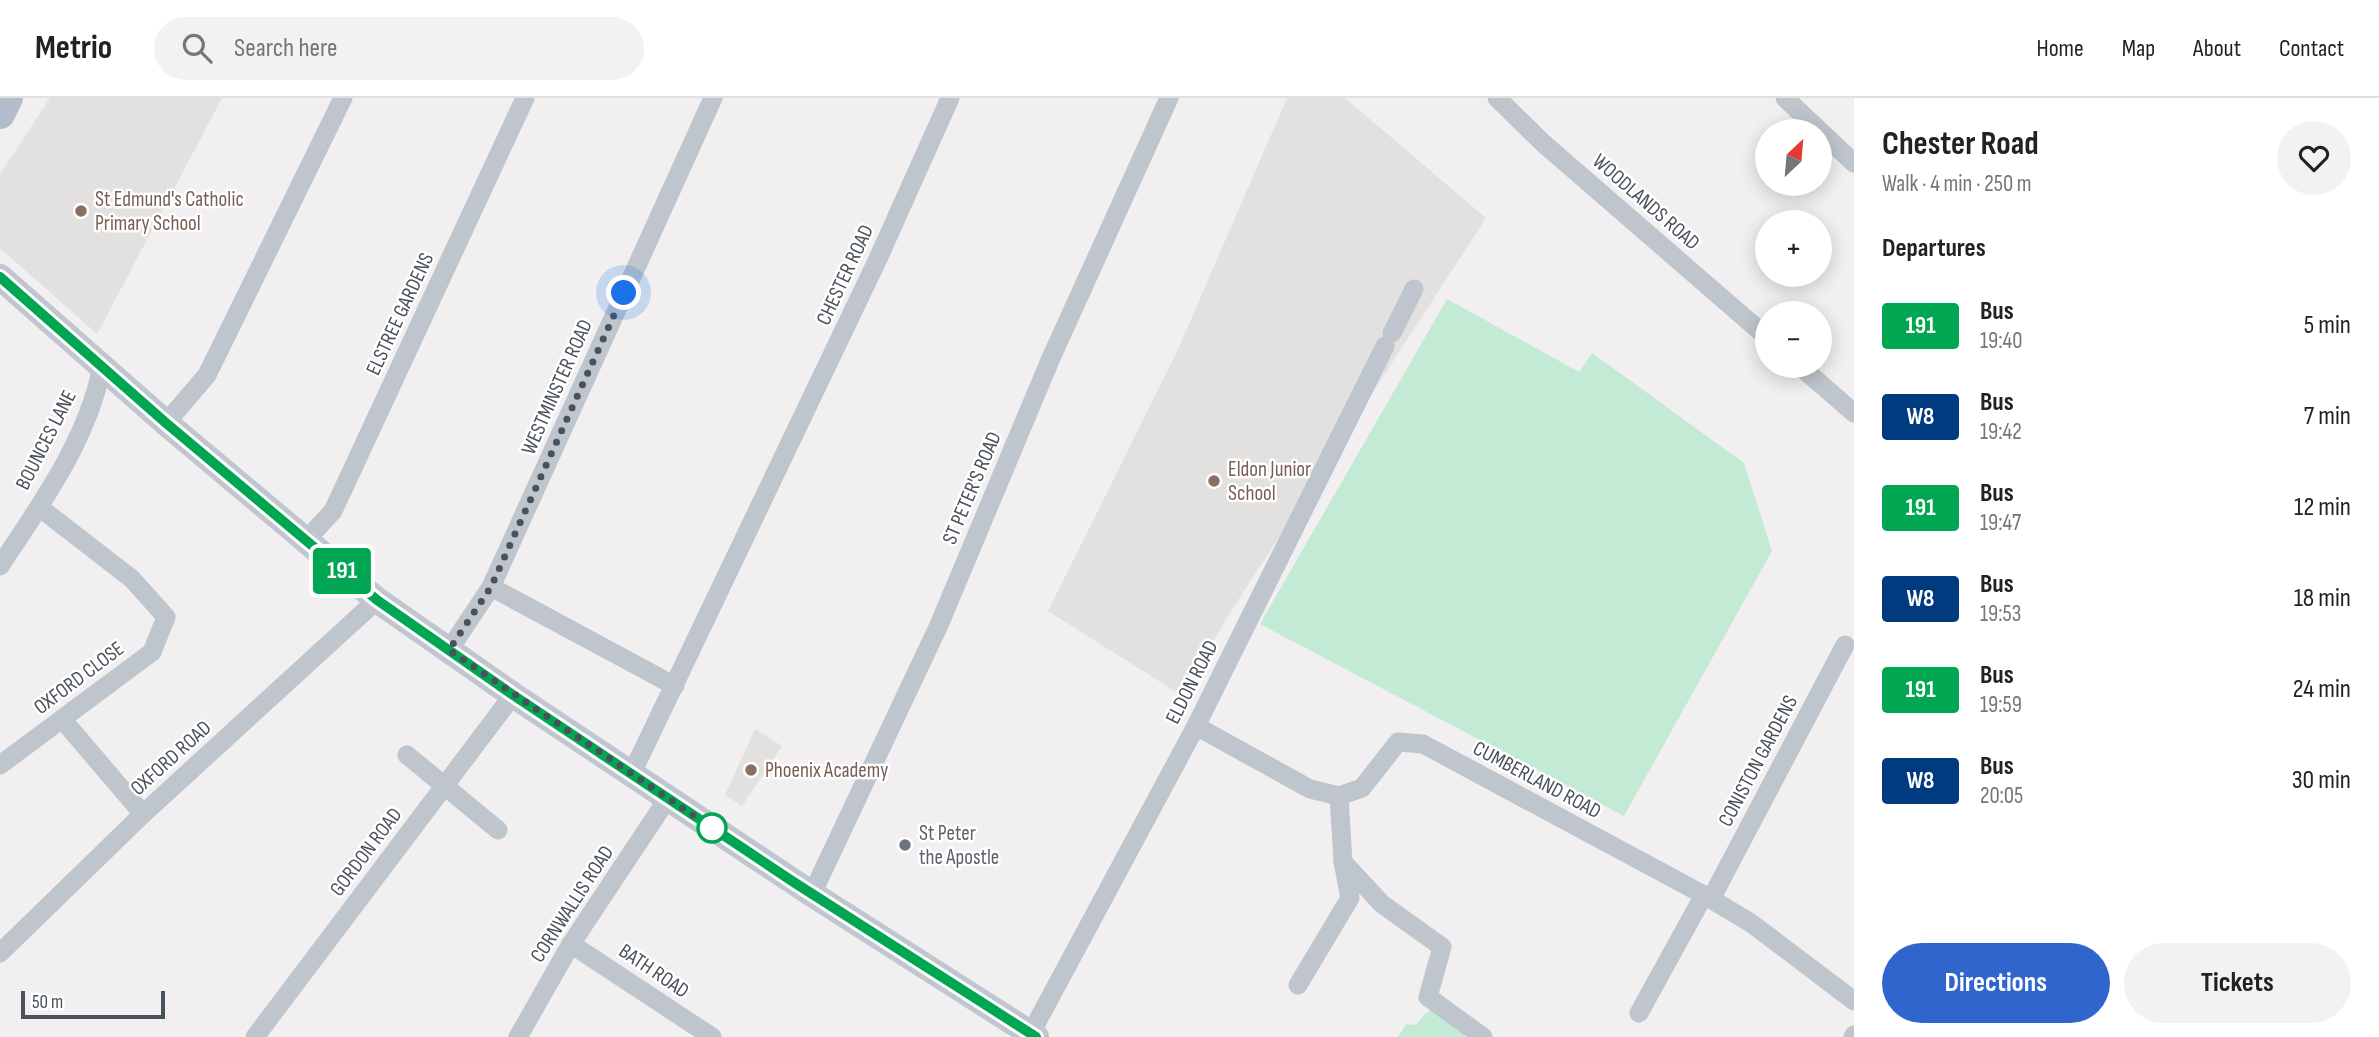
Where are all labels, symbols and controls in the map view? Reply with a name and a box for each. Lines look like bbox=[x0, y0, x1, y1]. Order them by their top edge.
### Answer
search box bbox=[154, 17, 644, 80]
text: Metrio bbox=[35, 28, 112, 68]
icon: search bbox=[178, 29, 216, 67]
text: Search here bbox=[234, 33, 337, 64]
text: Home bbox=[2036, 34, 2084, 63]
text: Map bbox=[2122, 34, 2155, 63]
text: About bbox=[2193, 34, 2241, 63]
text: Contact bbox=[2279, 34, 2344, 63]
north arrow bbox=[1755, 119, 1832, 196]
map controls bbox=[1755, 119, 1832, 378]
button: heart bbox=[2277, 121, 2351, 195]
text: Chester Road bbox=[1882, 124, 2039, 164]
street label: WOODLANDS ROAD bbox=[1587, 149, 1705, 255]
text: Walk · 4 min · 250 m bbox=[1882, 170, 2032, 198]
place label: St Edmund's Catholic Primary School bbox=[95, 187, 244, 236]
marker: St Edmund's Catholic Primary School bbox=[73, 203, 89, 219]
button: + bbox=[1755, 210, 1832, 287]
street label: CHESTER ROAD bbox=[811, 221, 879, 329]
text: Departures bbox=[1882, 233, 1986, 264]
street label: ELSTREE GARDENS bbox=[361, 249, 439, 379]
your location bbox=[606, 275, 641, 310]
text: Bus bbox=[1980, 296, 2014, 327]
button: − bbox=[1755, 301, 1832, 378]
text: 5 min bbox=[2304, 310, 2351, 341]
text: 191 bbox=[1905, 311, 1936, 340]
street label: WESTMINSTER ROAD bbox=[516, 316, 598, 458]
text: 19:40 bbox=[1980, 327, 2022, 355]
street label: BOUNCES LANE bbox=[10, 386, 82, 494]
text: Bus bbox=[1980, 387, 2014, 418]
text: 7 min bbox=[2304, 401, 2351, 432]
text: W8 bbox=[1907, 402, 1934, 431]
text: 19:42 bbox=[1980, 418, 2022, 446]
street label: ST PETER'S ROAD bbox=[937, 428, 1007, 548]
place label: Eldon Junior School bbox=[1228, 457, 1311, 506]
marker: Eldon Junior School bbox=[1206, 473, 1222, 489]
text: Bus bbox=[1980, 478, 2014, 509]
text: 12 min bbox=[2294, 492, 2351, 523]
text: 191 bbox=[1905, 493, 1936, 522]
text: 19:47 bbox=[1980, 509, 2021, 537]
line badge: 191 bbox=[302, 548, 382, 594]
text: 191 bbox=[327, 556, 357, 585]
text: Bus bbox=[1980, 569, 2014, 600]
text: 18 min bbox=[2294, 583, 2351, 614]
text: W8 bbox=[1907, 584, 1934, 613]
text: 19:53 bbox=[1980, 600, 2021, 628]
street label: OXFORD CLOSE bbox=[29, 636, 129, 720]
street label: ELDON ROAD bbox=[1160, 636, 1224, 728]
text: Bus bbox=[1980, 660, 2014, 691]
text: 24 min bbox=[2293, 674, 2351, 705]
text: 191 bbox=[1905, 675, 1936, 704]
street label: CONISTON GARDENS bbox=[1713, 691, 1803, 831]
text: 19:59 bbox=[1980, 691, 2022, 719]
street label: OXFORD ROAD bbox=[126, 715, 216, 801]
street label: CUMBERLAND ROAD bbox=[1469, 736, 1605, 824]
text: Bus bbox=[1980, 751, 2014, 782]
place label: Phoenix Academy bbox=[765, 758, 888, 783]
marker: Phoenix Academy bbox=[743, 762, 759, 778]
text: 30 min bbox=[2292, 765, 2351, 796]
text: W8 bbox=[1907, 766, 1934, 795]
text: 20:05 bbox=[1980, 782, 2023, 810]
street label: GORDON ROAD bbox=[325, 803, 407, 901]
unlabelled marker bbox=[697, 813, 727, 843]
place label: St Peter the Apostle bbox=[919, 821, 999, 870]
marker: St Peter the Apostle bbox=[897, 837, 913, 853]
street label: CORNWALLIS ROAD bbox=[525, 841, 619, 967]
street label: BATH ROAD bbox=[614, 939, 694, 1003]
button: Directions bbox=[1882, 943, 2110, 1023]
button: Tickets bbox=[2124, 943, 2351, 1023]
scale bar bbox=[21, 988, 164, 1020]
text: 50 m bbox=[32, 991, 63, 1014]

